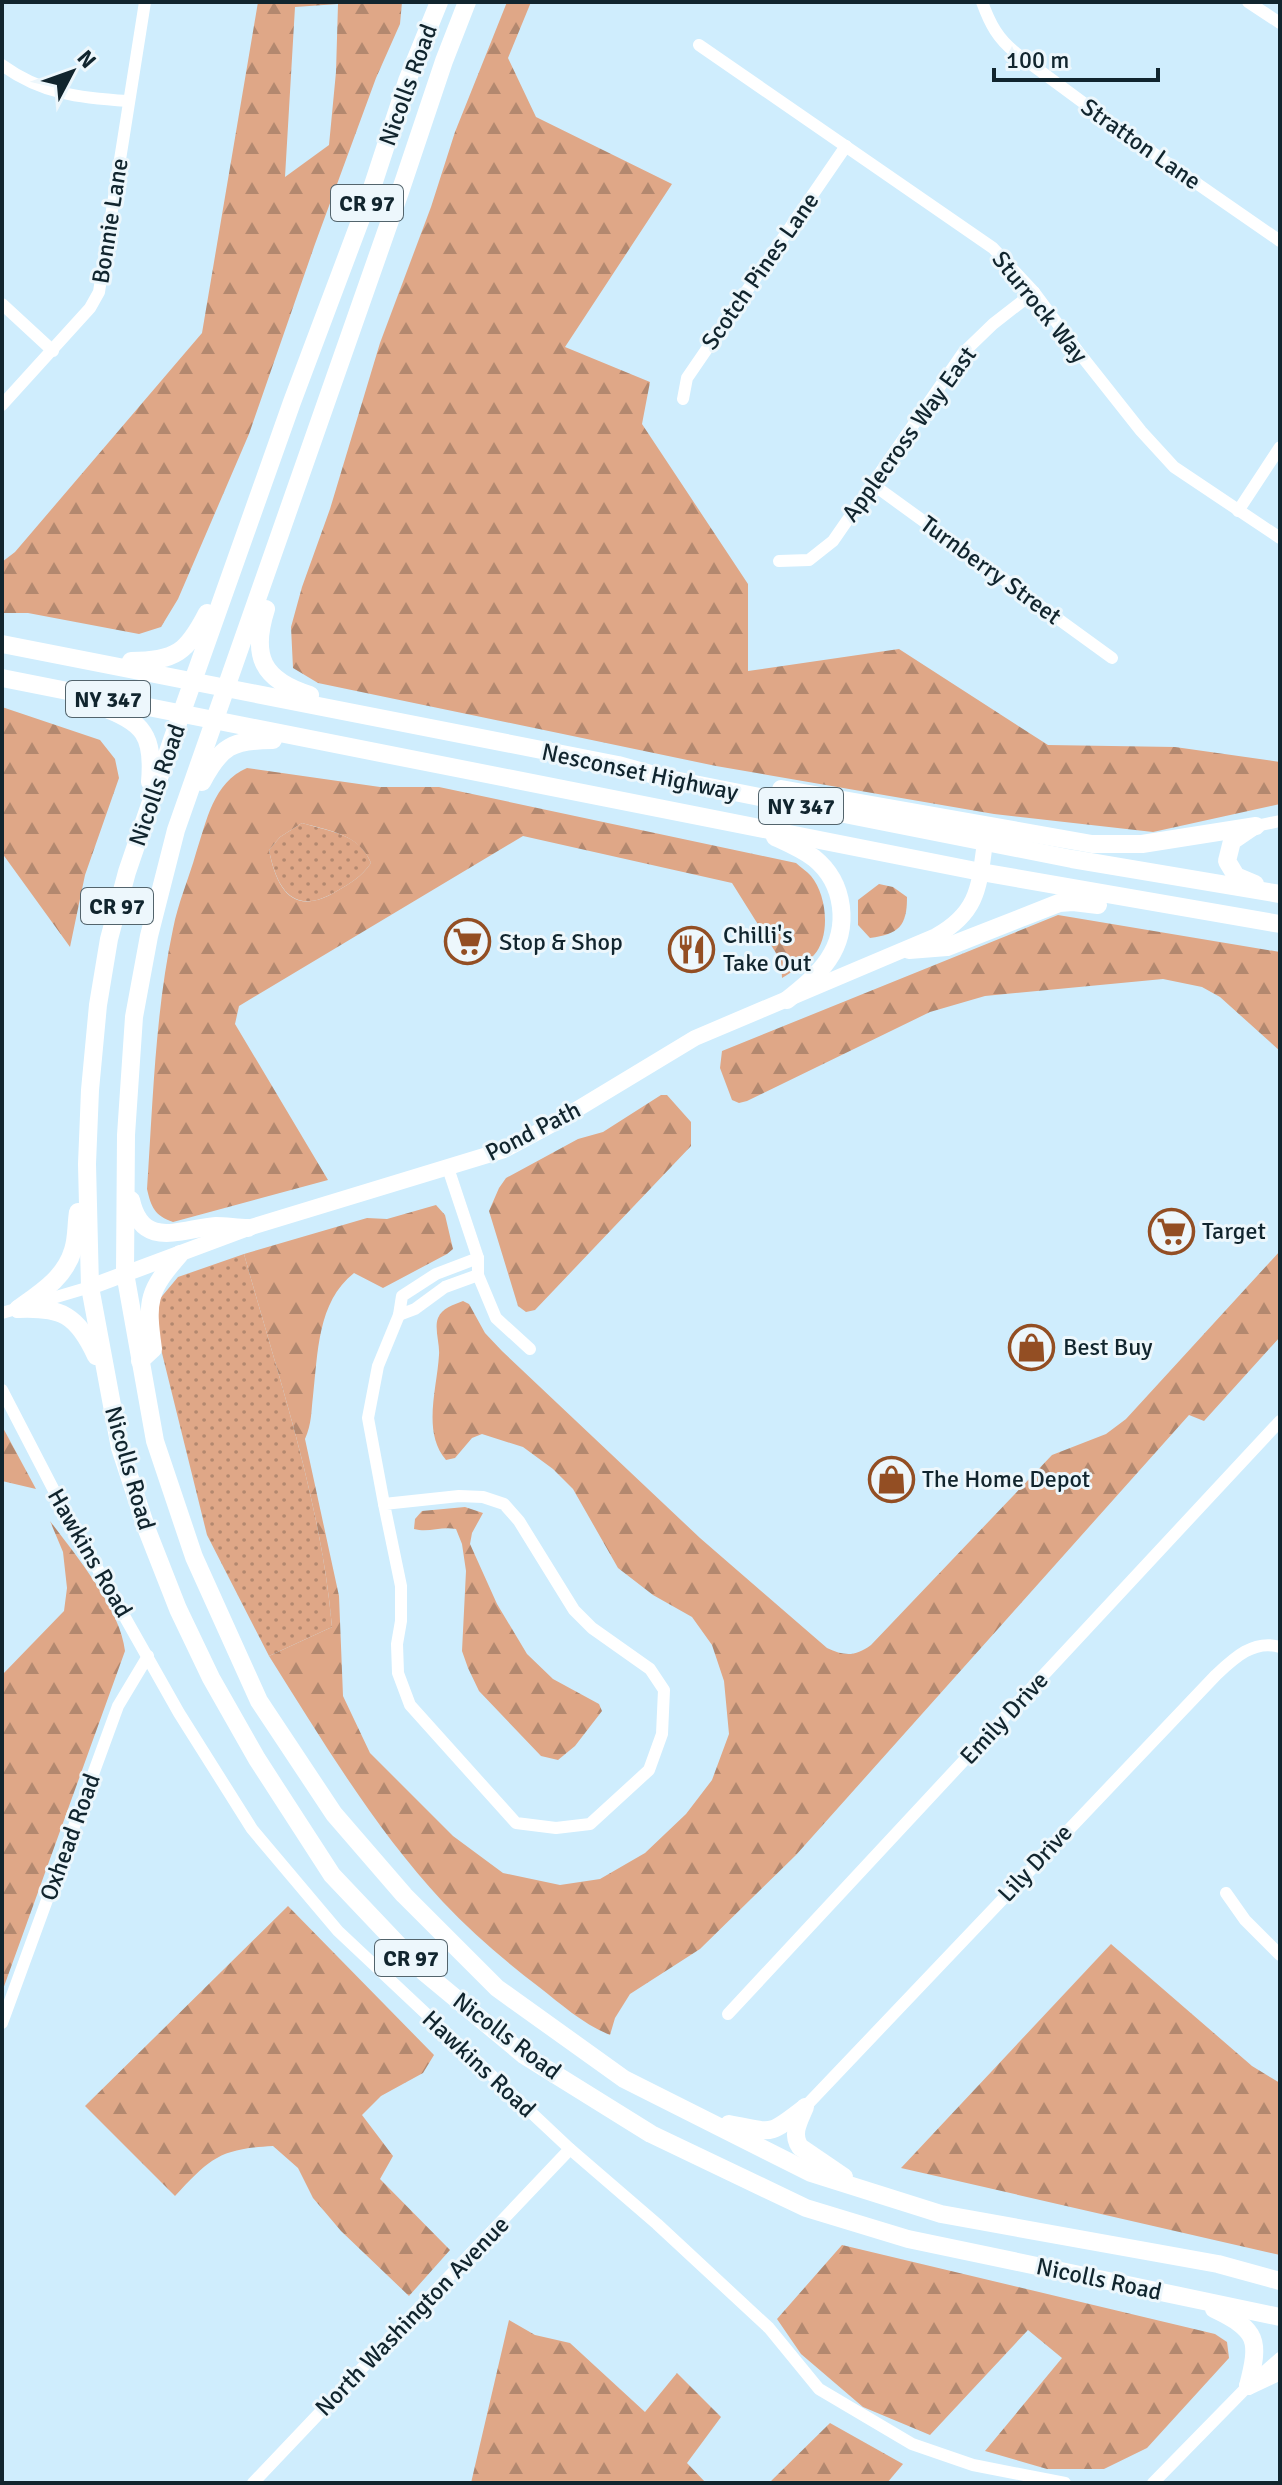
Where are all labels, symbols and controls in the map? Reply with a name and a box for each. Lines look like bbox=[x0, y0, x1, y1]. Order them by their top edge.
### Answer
street label: Nicolls Road bbox=[372, 20, 444, 150]
north arrow bbox=[32, 32, 112, 112]
scale bar bbox=[994, 32, 1158, 82]
text: N bbox=[72, 45, 102, 74]
text: 100 m bbox=[1006, 45, 1069, 75]
street label: Stratton Lane bbox=[1075, 92, 1207, 196]
street label: Bonnie Lane bbox=[85, 156, 135, 286]
road number: CR 97 bbox=[331, 185, 403, 221]
street label: Scotch Pines Lane bbox=[695, 187, 825, 355]
street label: Sturrock Way bbox=[986, 245, 1094, 369]
street label: Applecross Way East bbox=[835, 340, 983, 528]
street label: Turnberry Street bbox=[915, 509, 1067, 631]
road number: NY 347 bbox=[66, 681, 150, 717]
street label: Nicolls Road bbox=[122, 720, 192, 850]
street label: Nesconset Highway bbox=[539, 737, 741, 807]
road number: NY 347 bbox=[759, 788, 843, 824]
road number: CR 97 bbox=[81, 888, 153, 924]
supermarket icon: Stop & Shop bbox=[444, 918, 492, 966]
place label: Chilli's Take Out bbox=[723, 920, 811, 978]
restaurant icon: Chilli's Take Out bbox=[668, 925, 716, 973]
place label: Stop & Shop bbox=[499, 927, 623, 957]
street label: Pond Path bbox=[480, 1094, 586, 1168]
supermarket icon: Target bbox=[1147, 1207, 1195, 1255]
place label: Target bbox=[1202, 1216, 1266, 1246]
shop icon: Best Buy bbox=[1008, 1323, 1056, 1371]
place label: Best Buy bbox=[1063, 1332, 1153, 1362]
street label: Nicolls Road bbox=[98, 1403, 162, 1533]
shop icon: The Home Depot bbox=[867, 1455, 915, 1503]
place label: The Home Depot bbox=[922, 1464, 1090, 1494]
street label: Hawkins Road bbox=[41, 1483, 139, 1623]
street label: Emily Drive bbox=[953, 1665, 1055, 1771]
street label: Oxhead Road bbox=[33, 1769, 107, 1905]
street label: Lily Drive bbox=[991, 1818, 1079, 1908]
road number: CR 97 bbox=[375, 1940, 447, 1976]
street label: Nicolls Road bbox=[447, 1986, 567, 2086]
street label: Hawkins Road bbox=[416, 2004, 542, 2124]
street label: North Washington Avenue bbox=[309, 2210, 515, 2422]
street label: Nicolls Road bbox=[1034, 2251, 1164, 2307]

